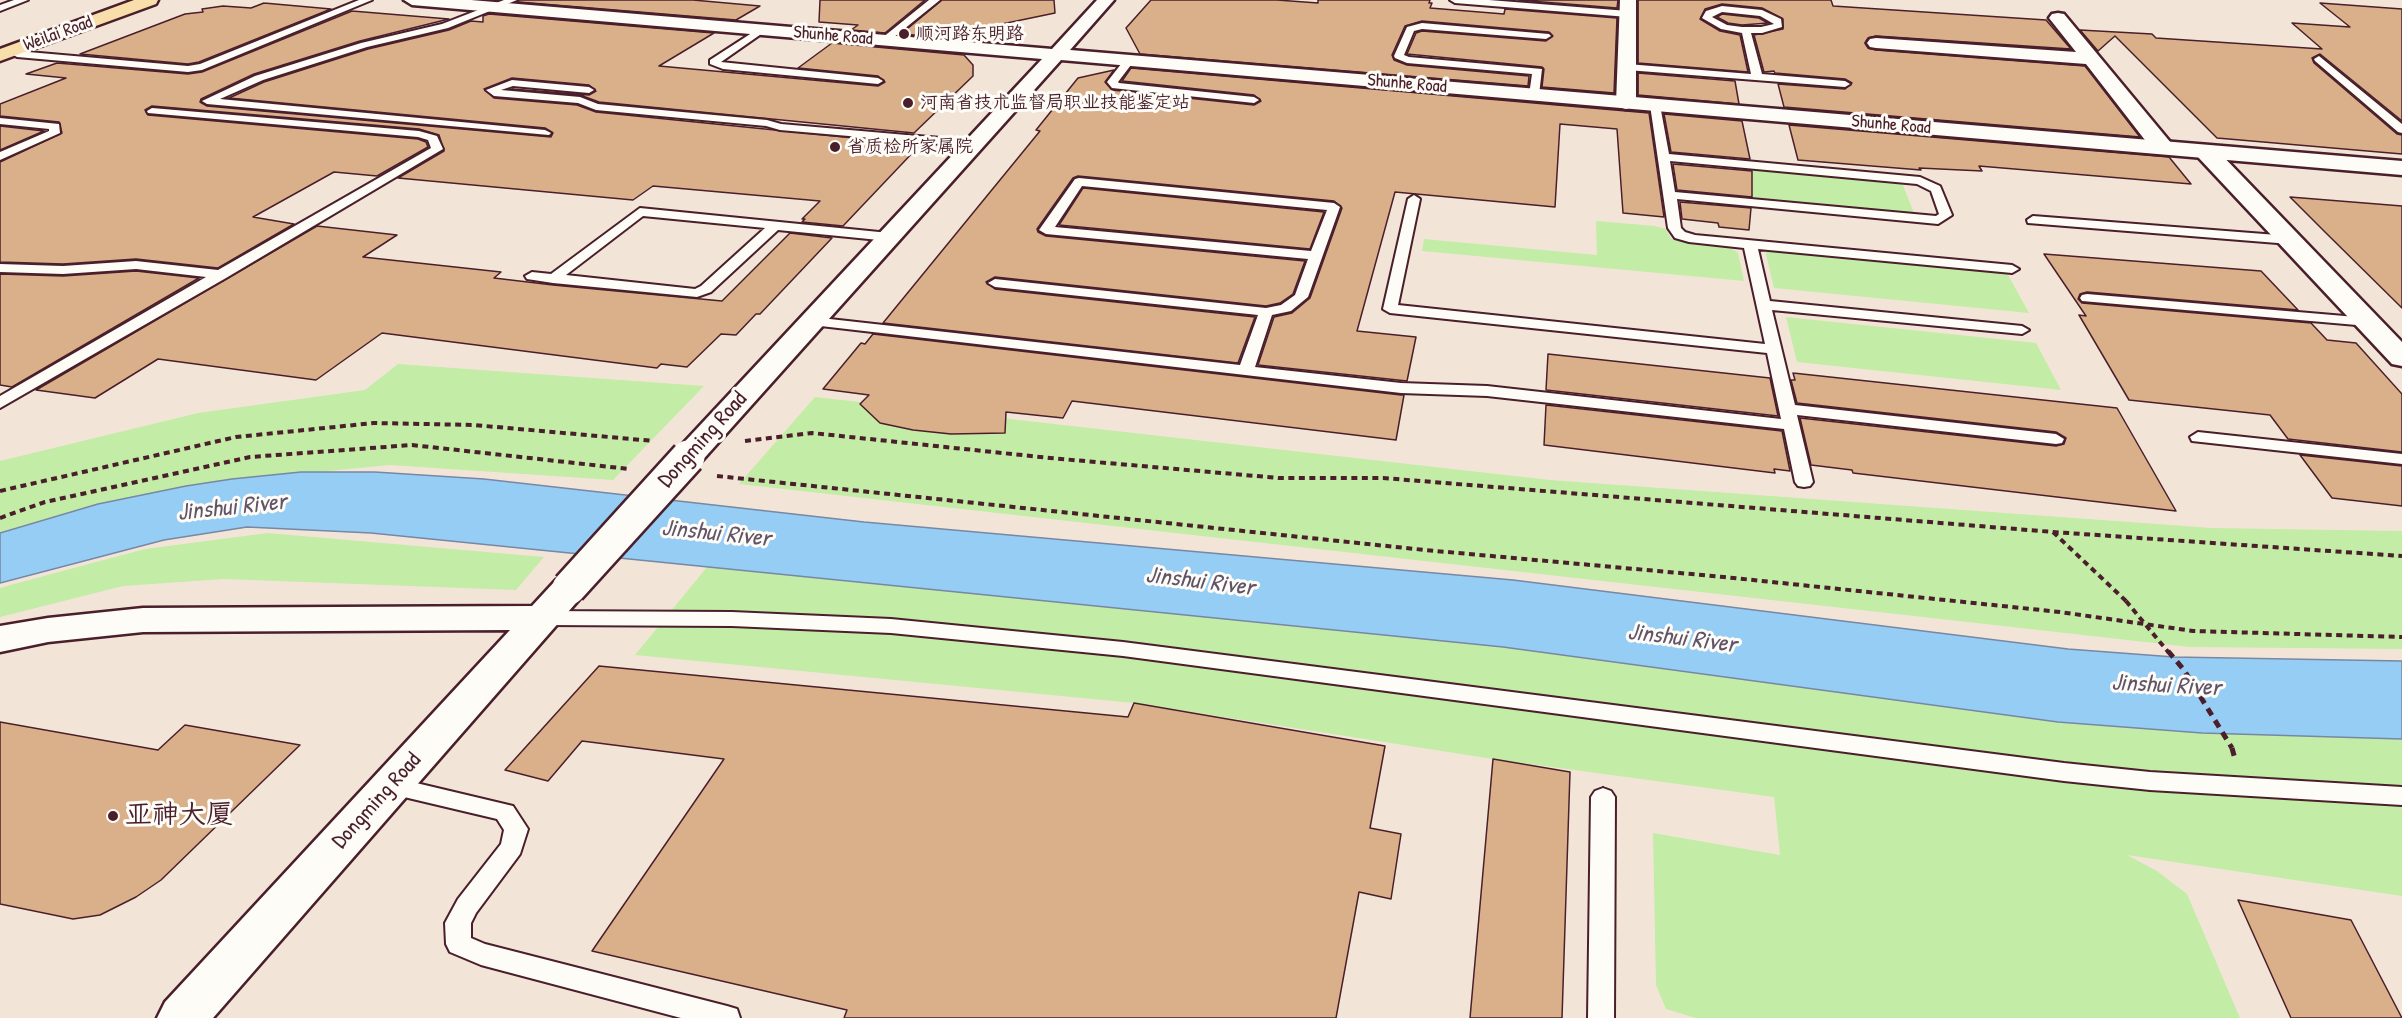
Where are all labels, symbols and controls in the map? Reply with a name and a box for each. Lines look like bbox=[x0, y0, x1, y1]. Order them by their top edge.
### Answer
street label: Weilai Road bbox=[21, 12, 95, 56]
street label: Shunhe Road bbox=[792, 22, 874, 50]
place label: 顺河路东明路 bbox=[916, 23, 1024, 45]
marker: 顺河路东明路 bbox=[897, 27, 911, 41]
street label: Shunhe Road bbox=[1366, 70, 1448, 98]
place label: 河南省技术监督局职业技能鉴定站 bbox=[920, 92, 1190, 114]
marker: 河南省技术监督局职业技能鉴定站 bbox=[901, 96, 915, 110]
street label: Shunhe Road bbox=[1850, 111, 1932, 139]
place label: 省质检所家属院 bbox=[847, 136, 973, 158]
marker: 省质检所家属院 bbox=[828, 140, 842, 154]
street label: Dongming Road bbox=[653, 387, 753, 493]
water label: Jinshui River bbox=[176, 488, 288, 528]
water label: Jinshui River bbox=[660, 514, 772, 554]
water label: Jinshui River bbox=[1144, 561, 1256, 603]
water label: Jinshui River bbox=[1626, 618, 1738, 660]
water label: Jinshui River bbox=[2111, 669, 2221, 703]
street label: Dongming Road bbox=[327, 748, 427, 854]
place label: 亚神大厦 bbox=[125, 800, 233, 832]
marker: 亚神大厦 bbox=[106, 809, 120, 823]

